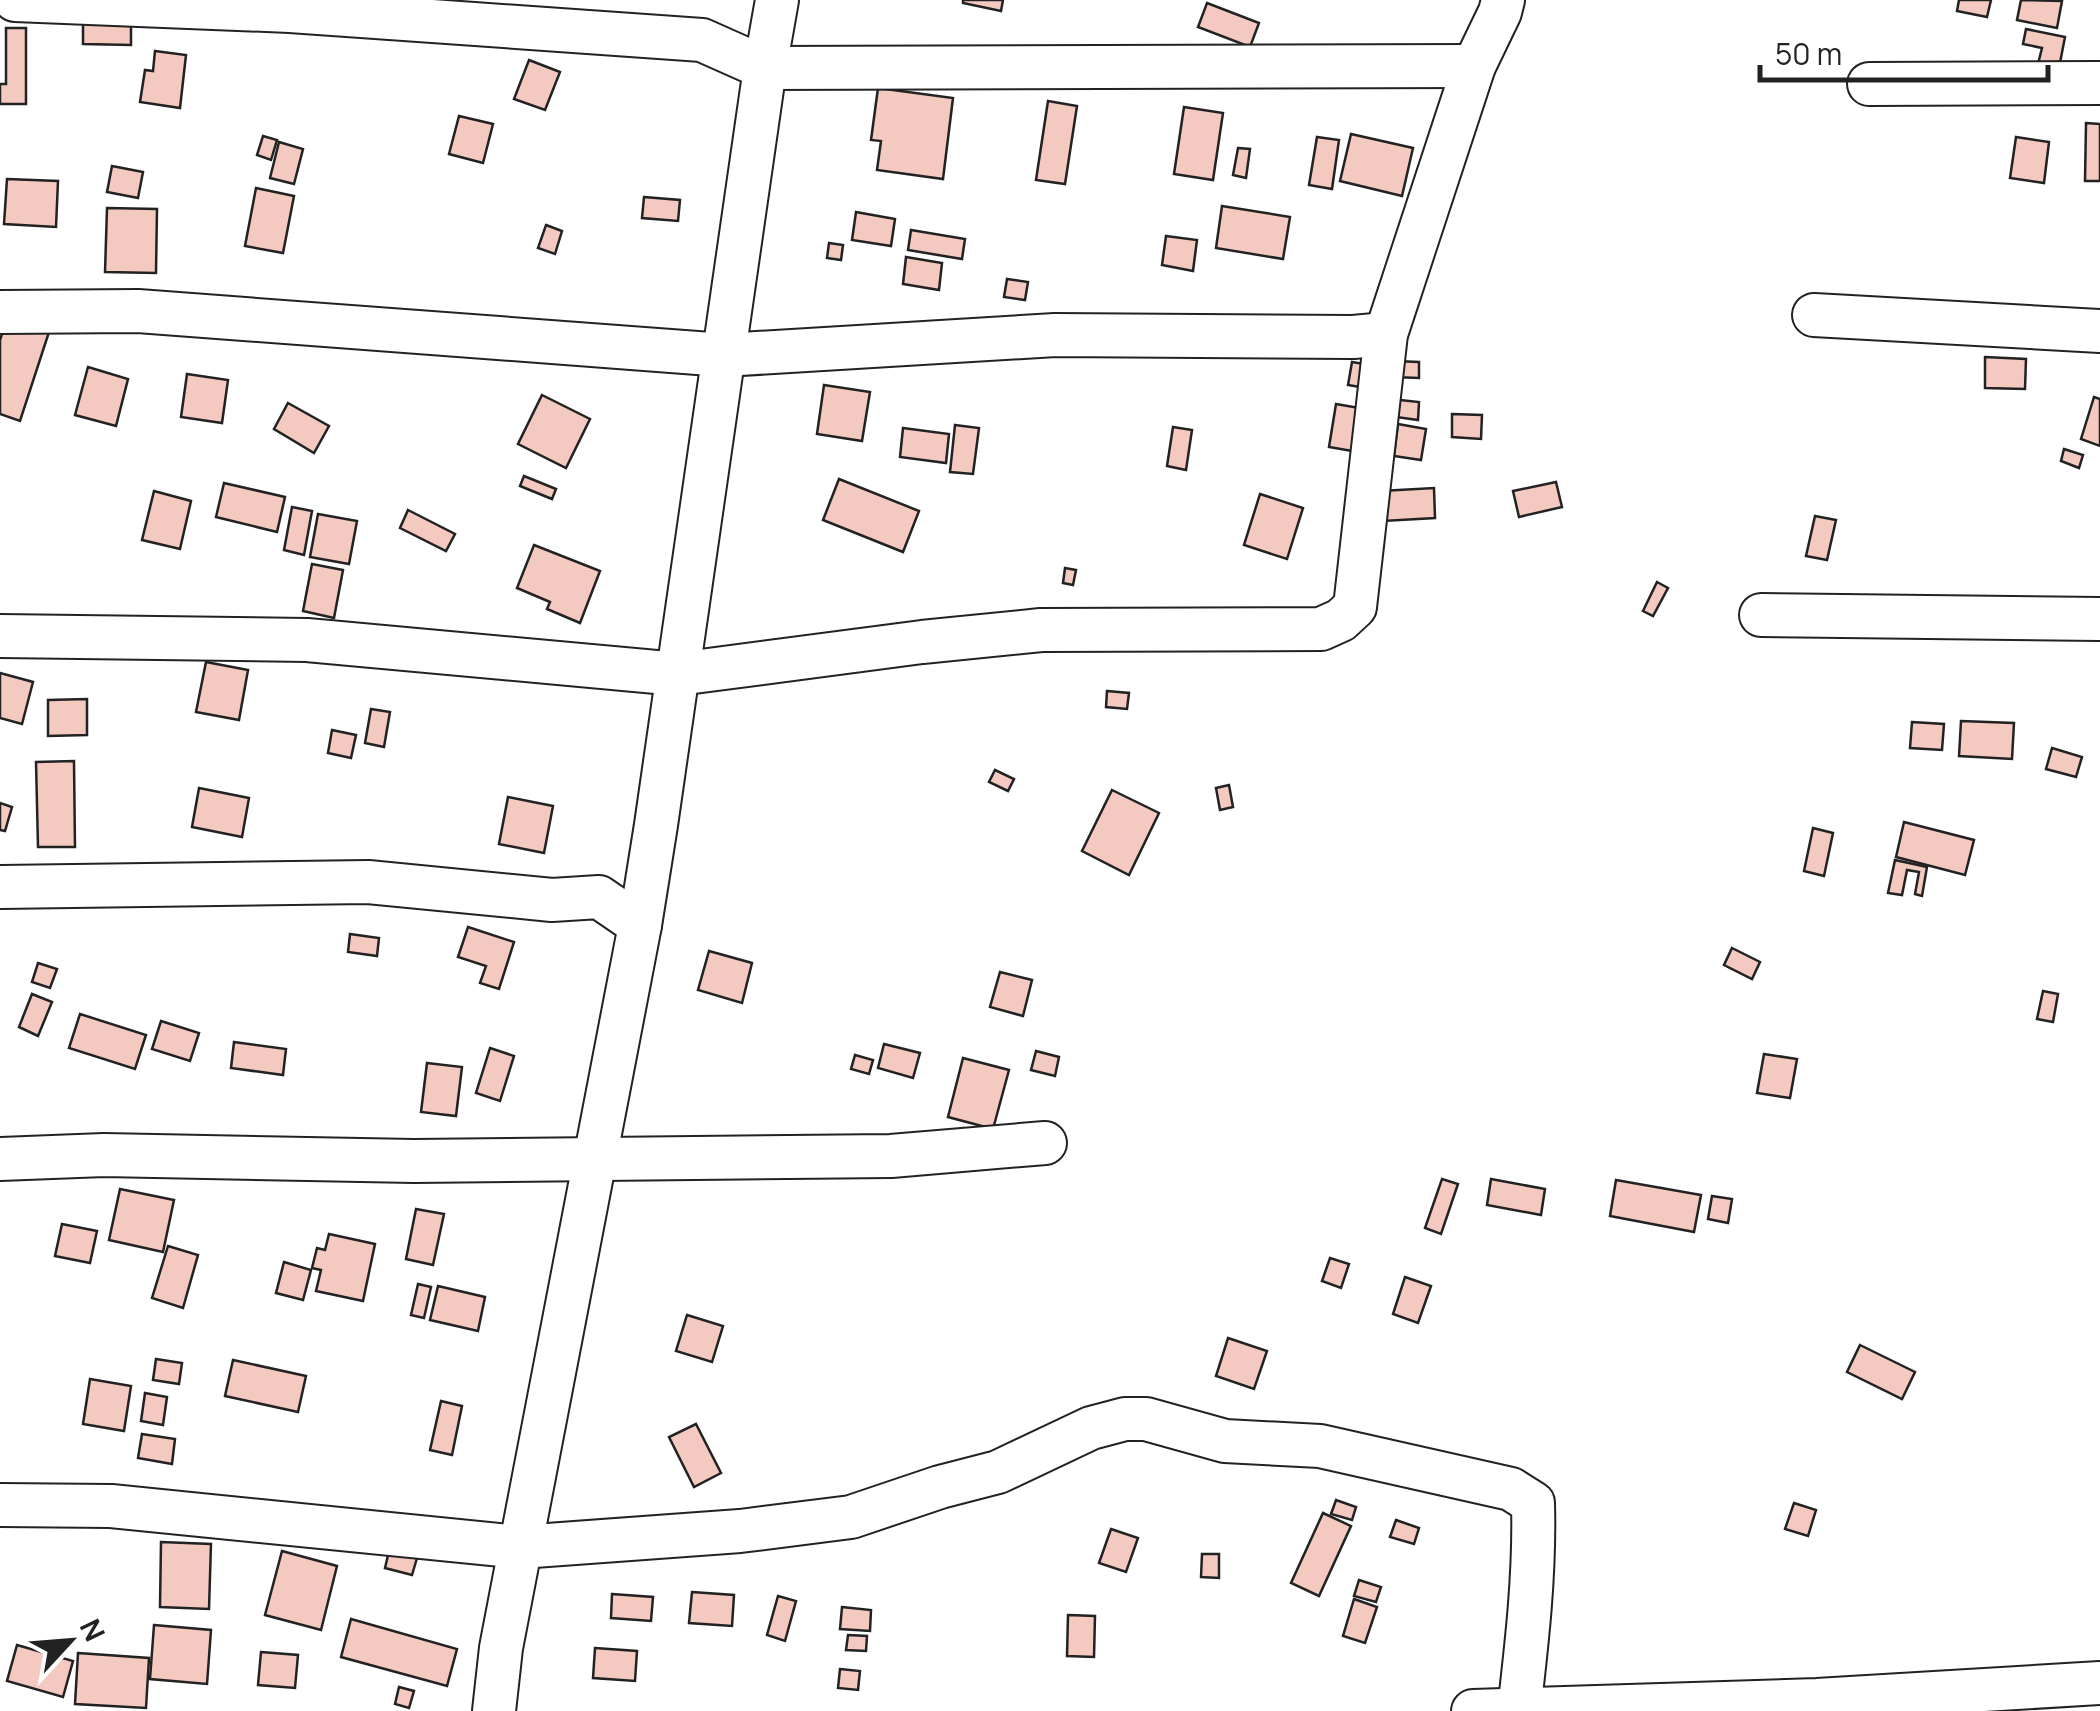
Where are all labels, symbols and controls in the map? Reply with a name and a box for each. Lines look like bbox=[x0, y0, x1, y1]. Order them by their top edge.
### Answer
scale bar bbox=[1760, 20, 2048, 82]
text: 50 m bbox=[1775, 33, 1842, 74]
north arrow bbox=[20, 1591, 120, 1691]
text: N bbox=[72, 1612, 115, 1647]

